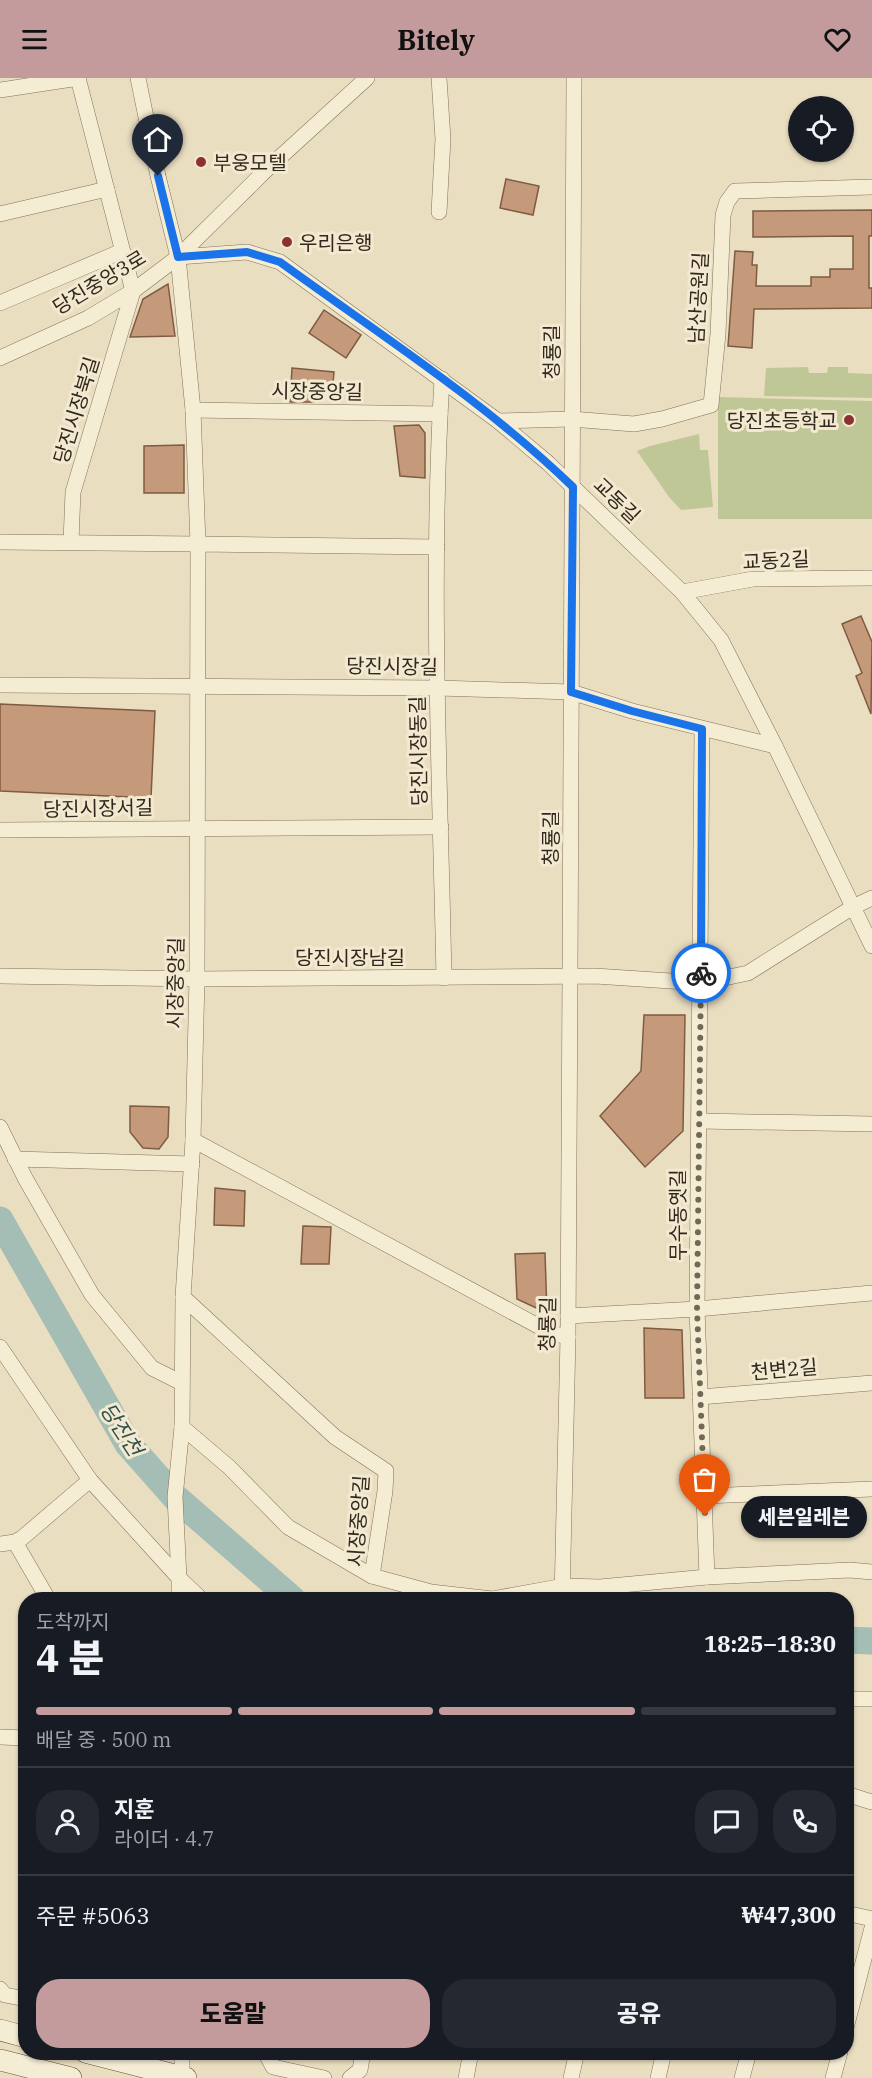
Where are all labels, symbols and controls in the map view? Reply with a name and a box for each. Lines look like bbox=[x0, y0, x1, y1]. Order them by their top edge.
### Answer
text: Bitely bbox=[397, 22, 475, 57]
icon: menu bbox=[18, 23, 51, 56]
icon: heart bbox=[821, 23, 854, 56]
map controls bbox=[788, 96, 854, 162]
button: locate bbox=[788, 96, 854, 162]
pin bbox=[132, 114, 183, 176]
icon: home bbox=[141, 123, 174, 156]
place label: 부웅모텔 bbox=[213, 149, 287, 176]
marker: 부웅모텔 bbox=[194, 155, 208, 169]
place label: 우리은행 bbox=[299, 229, 373, 256]
marker: 우리은행 bbox=[280, 235, 294, 249]
street label: 당진중앙3로 bbox=[47, 244, 151, 320]
street label: 남산공원길 bbox=[682, 251, 714, 345]
street label: 청룡길 bbox=[538, 324, 565, 380]
street label: 당진시장북길 bbox=[47, 353, 105, 467]
street label: 시장중앙길 bbox=[271, 377, 363, 405]
place label: 당진초등학교 bbox=[727, 407, 837, 434]
marker: 당진초등학교 bbox=[842, 413, 856, 427]
street label: 교동길 bbox=[588, 471, 646, 529]
street label: 교동2길 bbox=[742, 545, 810, 575]
street label: 당진시장길 bbox=[346, 652, 438, 680]
street label: 당진시장동길 bbox=[404, 696, 432, 806]
street label: 당진시장서길 bbox=[43, 794, 153, 822]
street label: 청룡길 bbox=[537, 810, 564, 866]
street label: 시장중앙길 bbox=[161, 937, 189, 1029]
courier bbox=[671, 943, 731, 1003]
street label: 당진시장남길 bbox=[295, 944, 405, 971]
icon: bike bbox=[685, 957, 718, 990]
street label: 무수동옛길 bbox=[664, 1169, 691, 1261]
street label: 청룡길 bbox=[533, 1296, 561, 1352]
street label: 천변2길 bbox=[749, 1353, 819, 1385]
water label: 당진천 bbox=[94, 1397, 151, 1463]
pin bbox=[679, 1454, 730, 1516]
icon: bag bbox=[688, 1463, 721, 1496]
street label: 시장중앙길 bbox=[341, 1474, 375, 1568]
callout: 세븐일레븐 bbox=[741, 1495, 867, 1537]
text: 세븐일레븐 bbox=[758, 1503, 850, 1530]
text: 도착까지 bbox=[36, 1608, 110, 1635]
text: 18:25–18:30 bbox=[704, 1629, 836, 1658]
text: 4 분 bbox=[36, 1632, 104, 1683]
text: 배달 중 · 500 m bbox=[36, 1726, 171, 1753]
button: person bbox=[36, 1790, 99, 1853]
button: chat bbox=[695, 1790, 758, 1853]
button: phone bbox=[773, 1790, 836, 1853]
text: 지훈 bbox=[114, 1794, 154, 1823]
text: 라이더 · 4.7 bbox=[114, 1825, 214, 1852]
text: ₩47,300 bbox=[741, 1900, 836, 1929]
text: 주문 #5063 bbox=[36, 1901, 150, 1930]
button: 도움말 bbox=[36, 1979, 430, 2048]
button: 공유 bbox=[442, 1979, 836, 2048]

